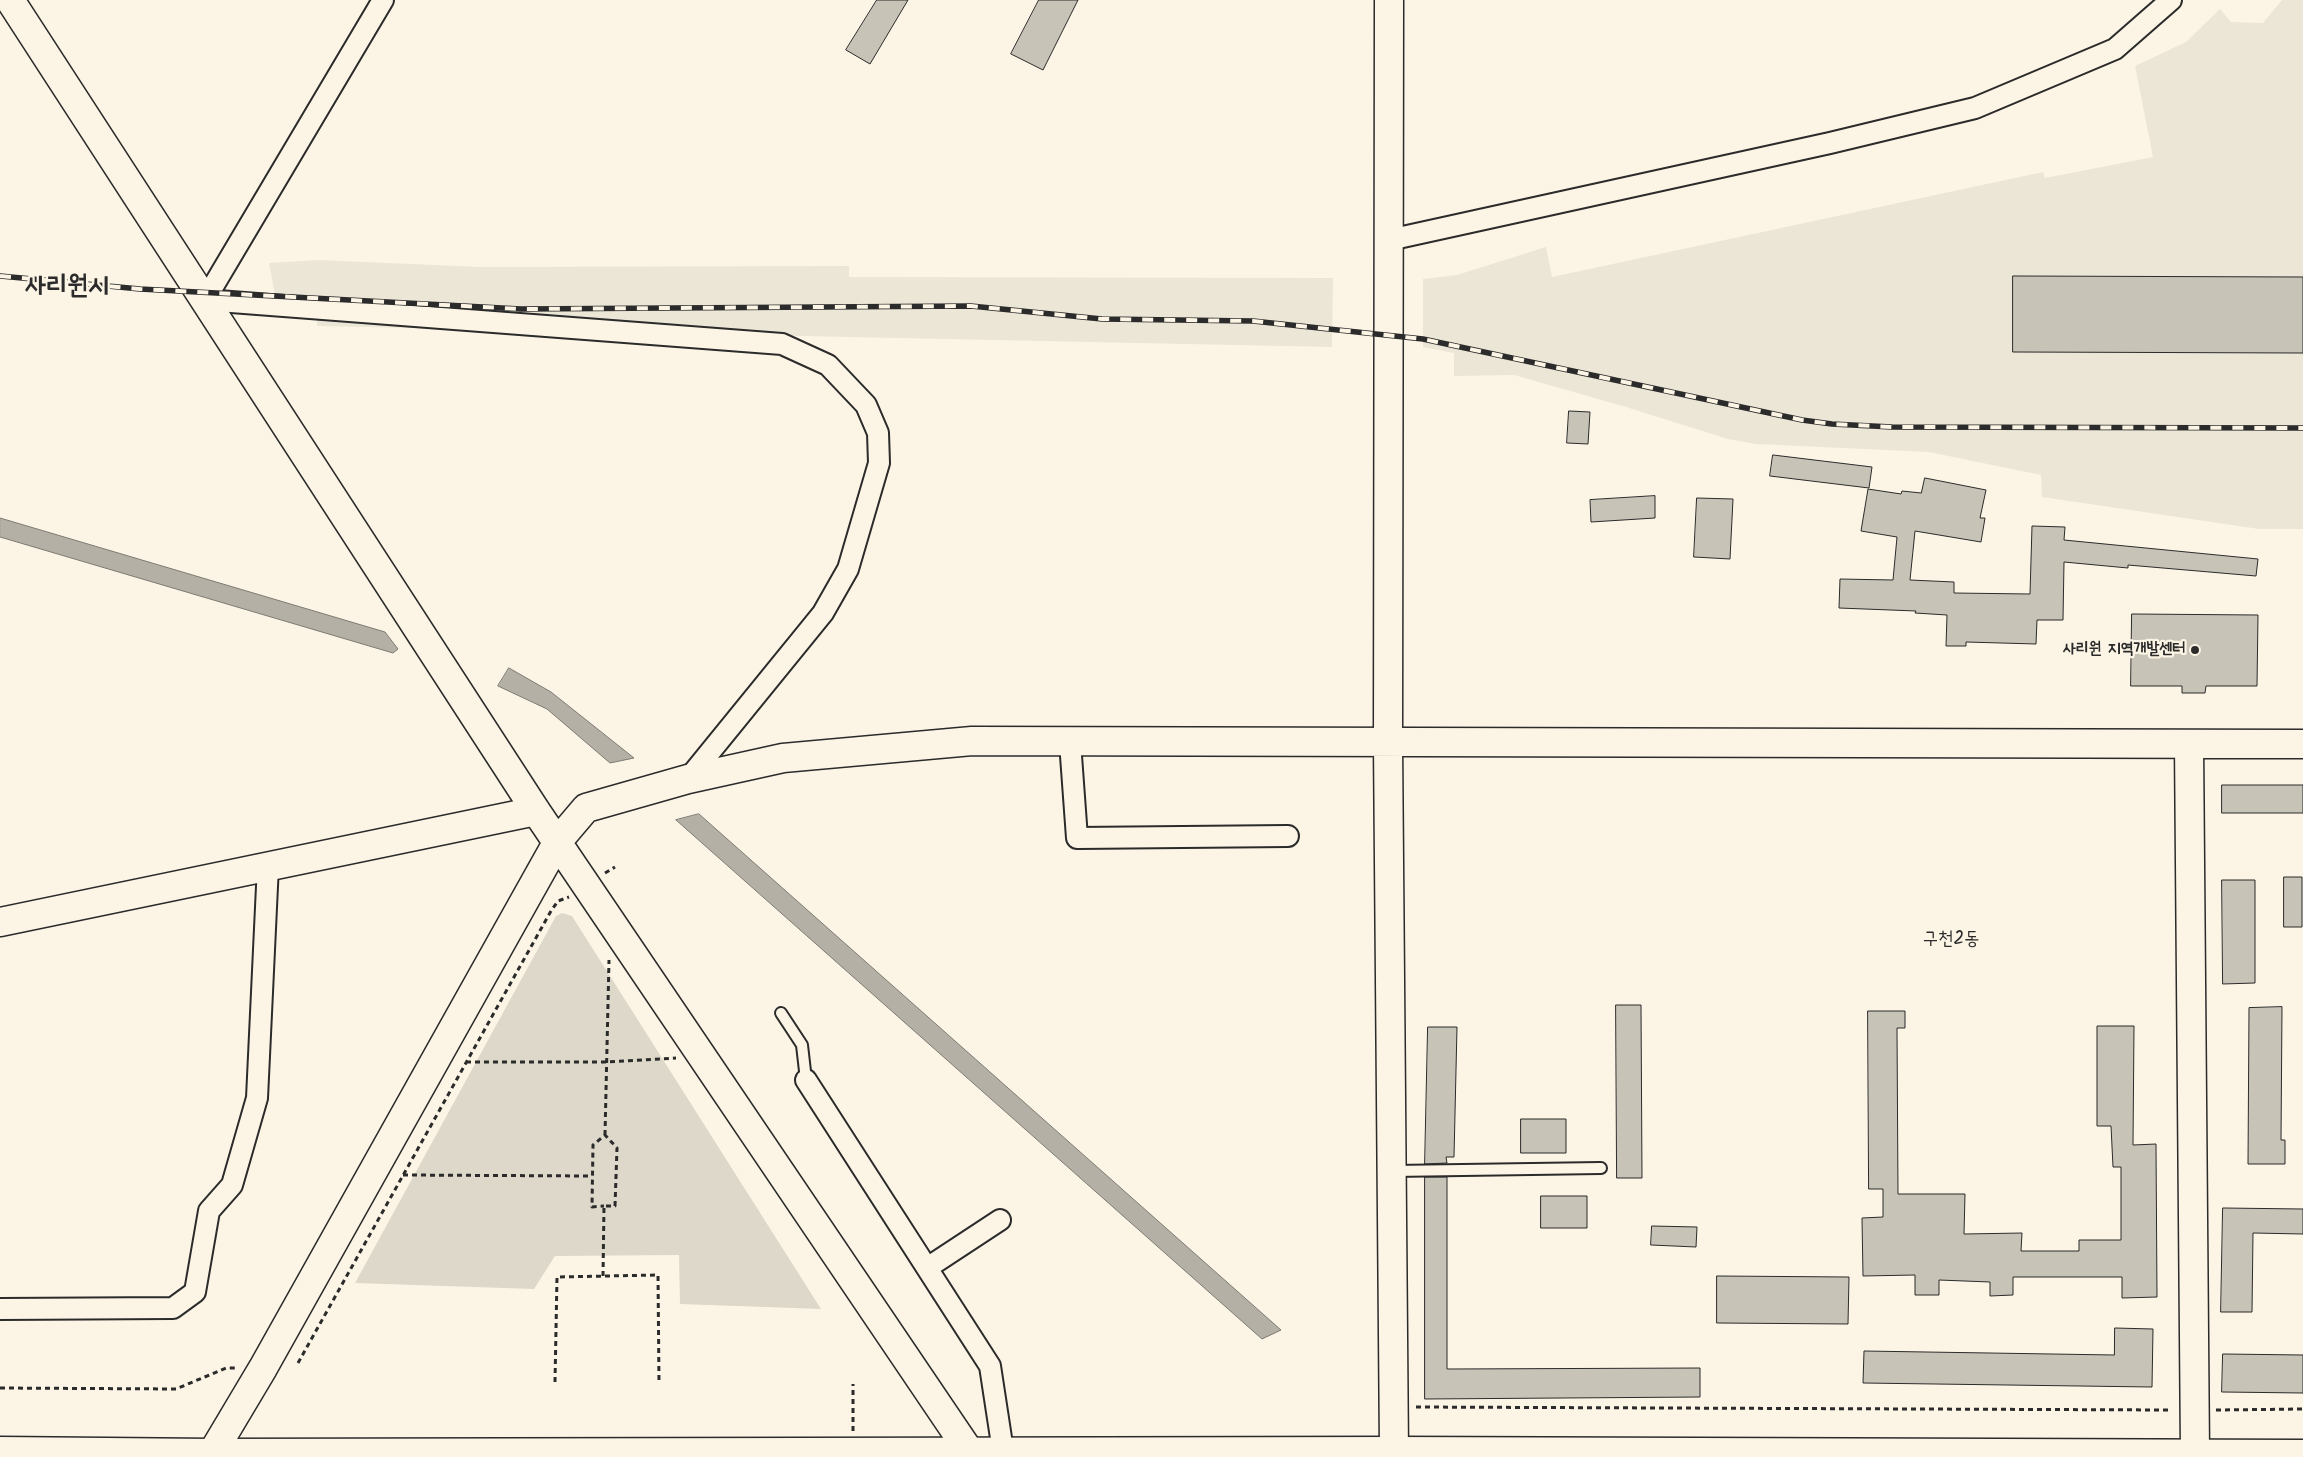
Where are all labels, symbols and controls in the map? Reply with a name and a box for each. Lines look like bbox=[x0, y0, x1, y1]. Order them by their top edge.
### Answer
district label: 사리원시 bbox=[25, 273, 109, 305]
place label: 사리원 지역개발센터 bbox=[2063, 640, 2185, 660]
marker: 사리원 지역개발센터 bbox=[2189, 644, 2201, 656]
district label: 구천2동 bbox=[1923, 930, 1979, 952]

